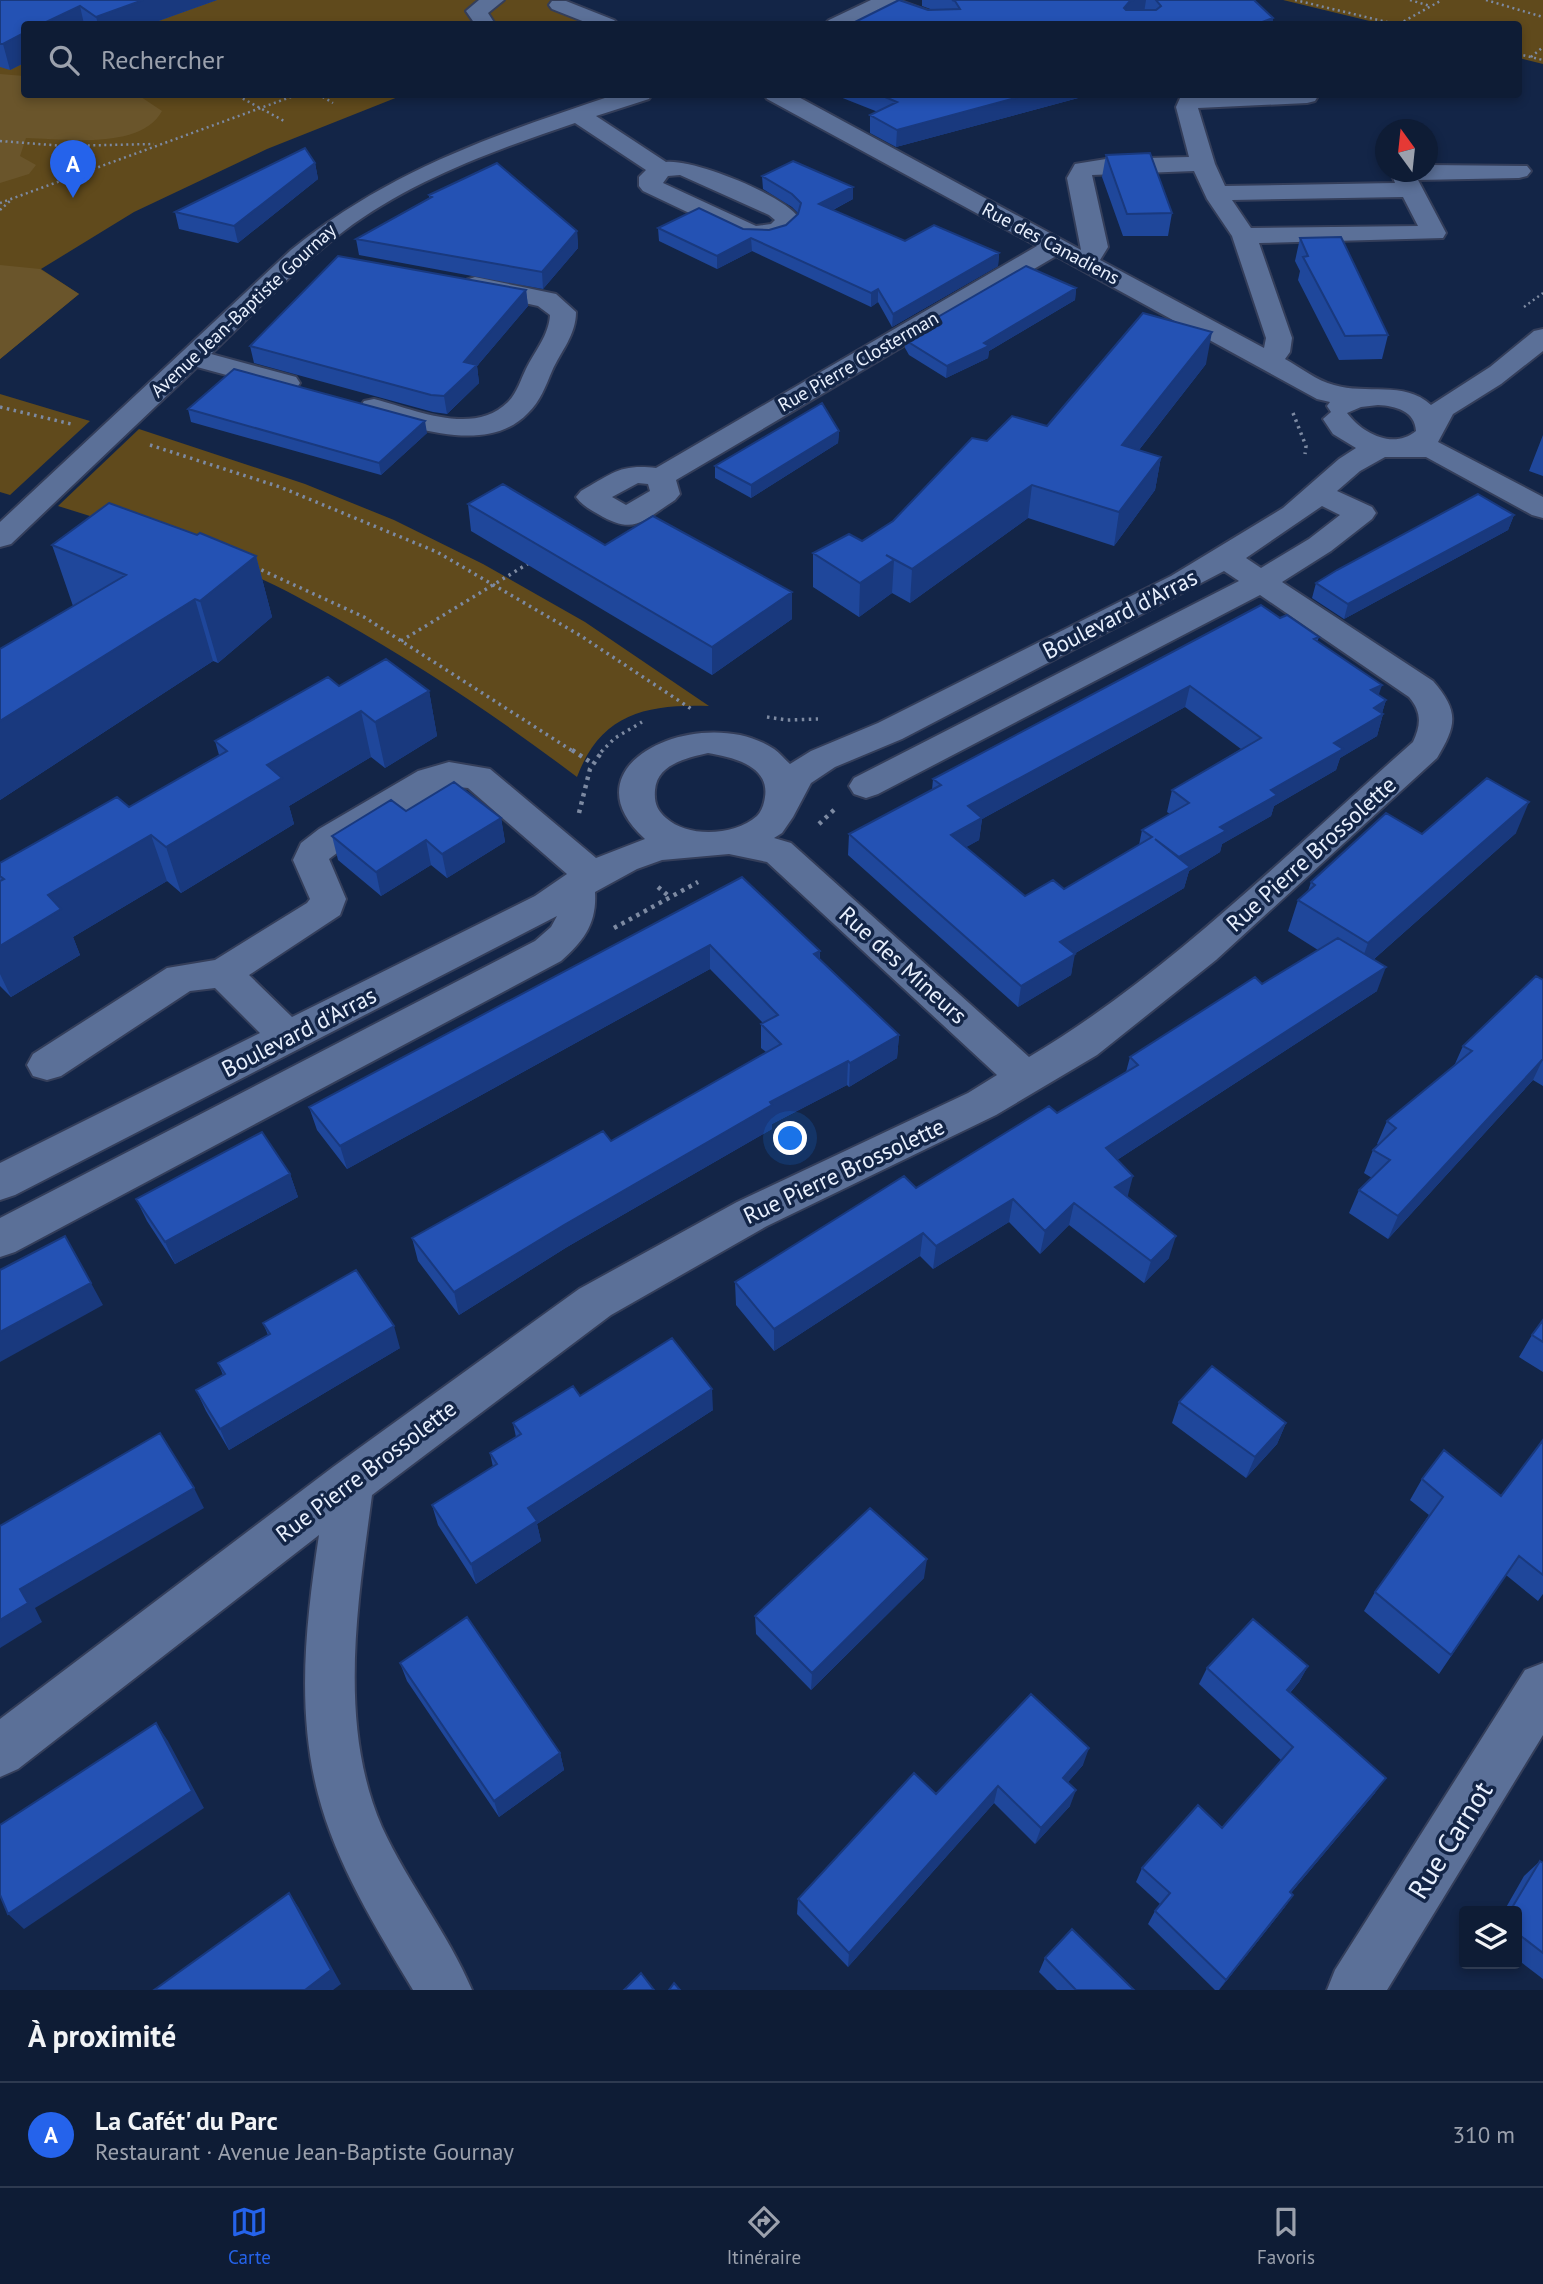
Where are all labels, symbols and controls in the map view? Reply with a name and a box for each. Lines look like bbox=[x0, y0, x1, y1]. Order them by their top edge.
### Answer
search box bbox=[21, 21, 1522, 98]
icon: search bbox=[45, 41, 83, 79]
text: Rechercher bbox=[101, 43, 224, 76]
north arrow bbox=[1375, 119, 1438, 182]
pin: A bbox=[50, 140, 96, 198]
street label: Rue des Canadiens bbox=[978, 197, 1124, 289]
street label: Avenue Jean-Baptiste Gournay bbox=[145, 218, 341, 402]
street label: Rue Pierre Closterman bbox=[774, 305, 942, 417]
street label: Boulevard d'Arras bbox=[1038, 562, 1202, 665]
street label: Rue Pierre Brossolette bbox=[1220, 770, 1402, 938]
street label: Rue des Mineurs bbox=[833, 900, 973, 1030]
street label: Boulevard d'Arras bbox=[217, 980, 381, 1083]
street label: Rue Pierre Brossolette bbox=[739, 1111, 949, 1230]
your location bbox=[773, 1121, 807, 1155]
street label: Rue Pierre Brossolette bbox=[270, 1393, 462, 1548]
street label: Rue Carnot bbox=[1399, 1774, 1500, 1905]
map controls bbox=[1459, 1906, 1522, 1969]
button: layers bbox=[1459, 1906, 1522, 1969]
text: À proximité bbox=[28, 2016, 176, 2055]
text: La Cafét' du Parc bbox=[95, 2104, 278, 2137]
text: A bbox=[44, 2120, 58, 2149]
text: 310 m bbox=[1453, 2120, 1515, 2149]
text: Restaurant · Avenue Jean-Baptiste Gournay bbox=[95, 2137, 514, 2166]
tab: Carte bbox=[228, 2203, 271, 2269]
tab: Itinéraire bbox=[727, 2203, 801, 2269]
tab: Favoris bbox=[1257, 2203, 1315, 2269]

